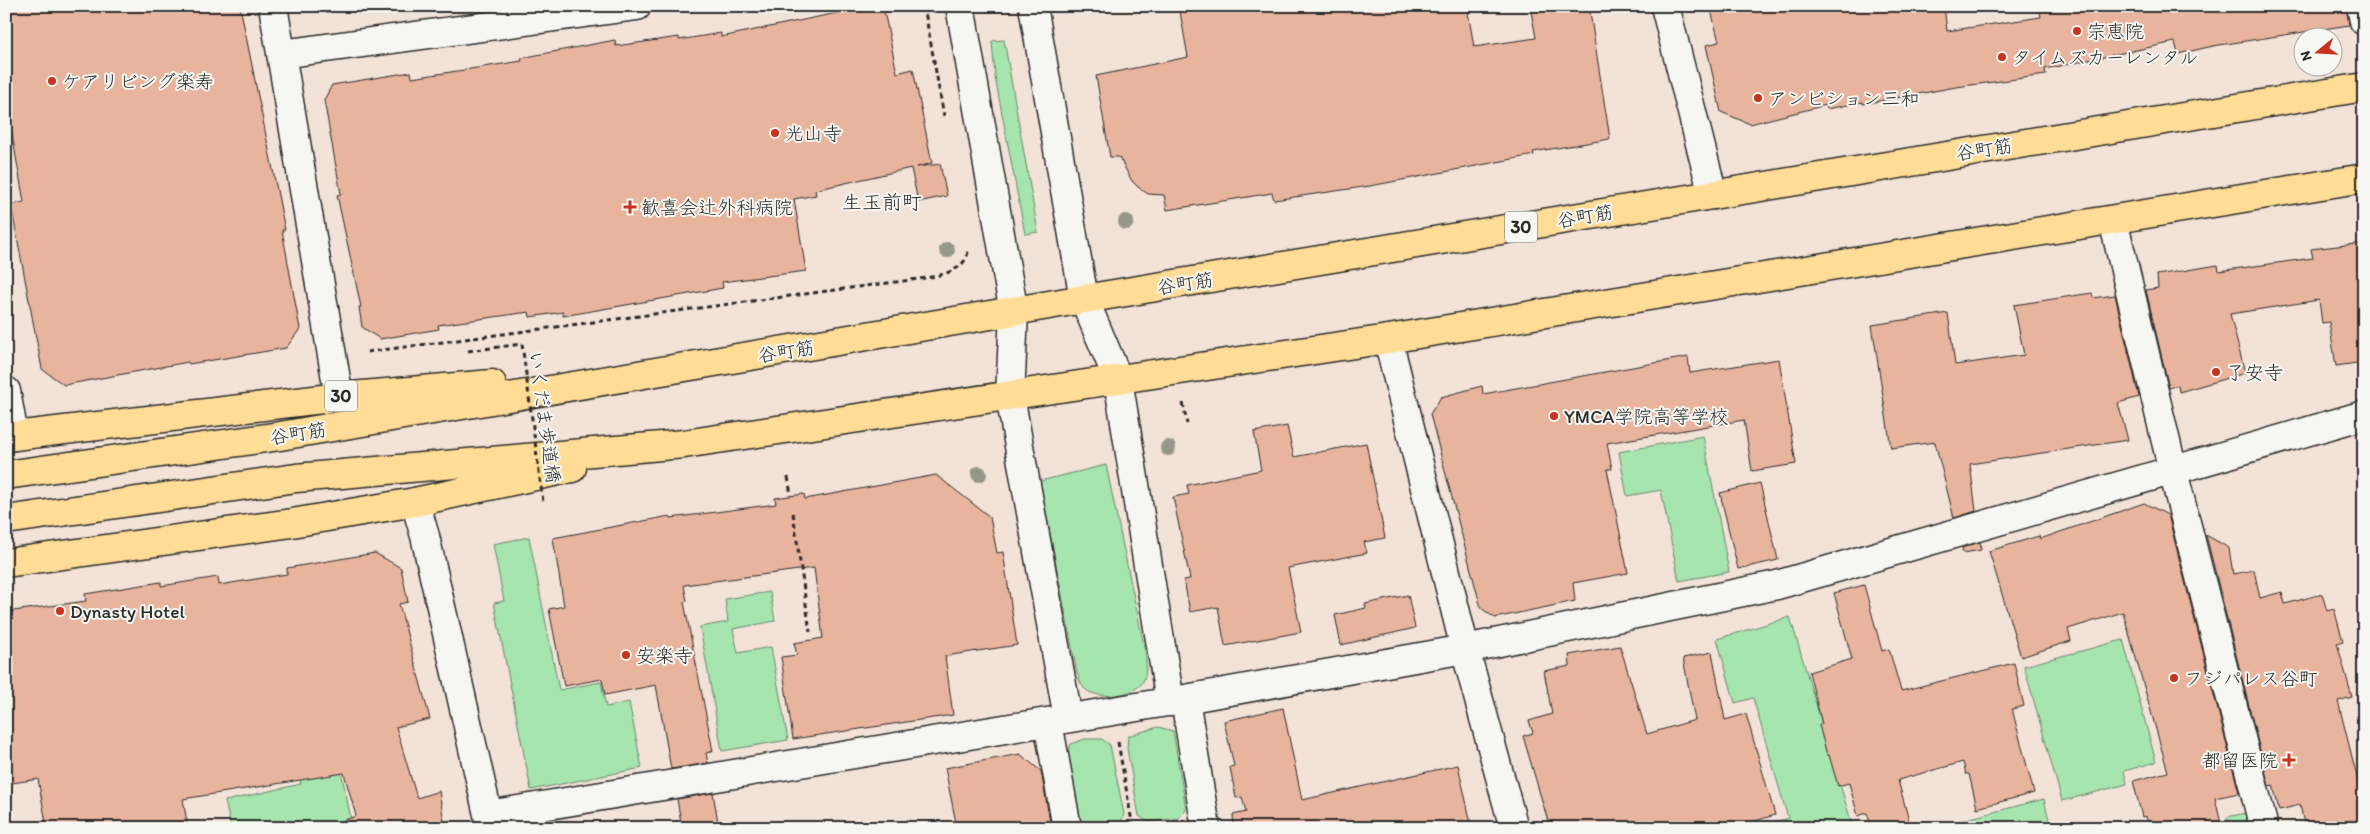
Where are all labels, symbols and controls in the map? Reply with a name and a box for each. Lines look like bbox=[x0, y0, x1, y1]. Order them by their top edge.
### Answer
place label: 宗恵院 bbox=[2087, 20, 2144, 43]
marker: 宗恵院 bbox=[2071, 25, 2083, 37]
north arrow bbox=[2292, 28, 2342, 78]
place label: タイムズカーレンタル bbox=[2012, 46, 2199, 69]
text: N bbox=[2297, 49, 2316, 63]
marker: タイムズカーレンタル bbox=[1996, 51, 2008, 63]
place label: ケアリビング楽寿 bbox=[62, 70, 214, 93]
marker: ケアリビング楽寿 bbox=[46, 75, 58, 87]
place label: アンビション三和 bbox=[1768, 87, 1919, 110]
marker: アンビション三和 bbox=[1752, 92, 1764, 104]
place label: 光山寺 bbox=[785, 122, 842, 145]
marker: 光山寺 bbox=[769, 127, 781, 139]
street label: 谷町筋 bbox=[1954, 134, 2014, 165]
district label: 生玉前町 bbox=[842, 190, 922, 214]
place label: 歓喜会辻外科病院 bbox=[641, 196, 793, 219]
marker: 歓喜会辻外科病院 bbox=[623, 200, 637, 214]
street label: 谷町筋 bbox=[1555, 200, 1615, 233]
road number: 30 bbox=[1505, 212, 1537, 242]
street label: 谷町筋 bbox=[1155, 268, 1215, 299]
street label: 谷町筋 bbox=[756, 336, 816, 367]
street label: いくだま歩道橋 bbox=[524, 350, 565, 485]
place label: 了安寺 bbox=[2226, 361, 2283, 384]
marker: 了安寺 bbox=[2210, 366, 2222, 378]
road number: 30 bbox=[325, 381, 357, 412]
place label: YMCA学院高等学校 bbox=[1564, 405, 1729, 428]
marker: YMCA学院高等学校 bbox=[1548, 410, 1560, 422]
street label: 谷町筋 bbox=[268, 418, 328, 449]
place label: Dynasty Hotel bbox=[70, 600, 185, 623]
marker: Dynasty Hotel bbox=[54, 605, 66, 617]
place label: 安楽寺 bbox=[636, 644, 693, 667]
marker: 安楽寺 bbox=[620, 649, 632, 661]
place label: フジパレス谷町 bbox=[2184, 667, 2318, 690]
marker: フジパレス谷町 bbox=[2168, 672, 2180, 684]
place label: 都留医院 bbox=[2202, 749, 2278, 772]
marker: 都留医院 bbox=[2282, 753, 2296, 767]

